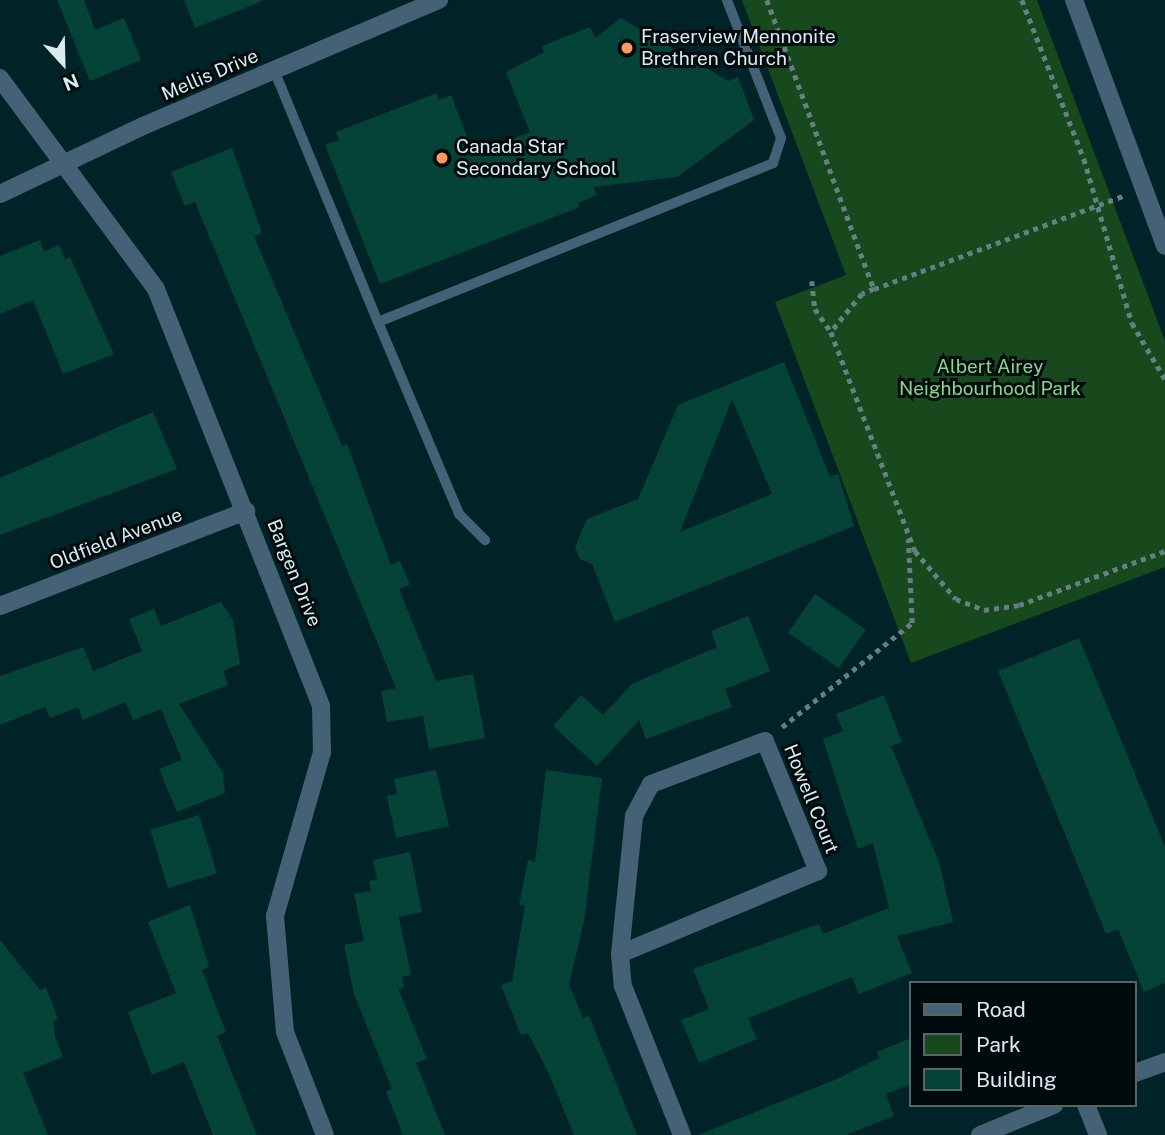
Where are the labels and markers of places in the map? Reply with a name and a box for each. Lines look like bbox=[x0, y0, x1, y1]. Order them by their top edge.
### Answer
place label: Fraserview Mennonite Brethren Church bbox=[641, 26, 836, 70]
marker: Fraserview Mennonite Brethren Church bbox=[619, 40, 635, 56]
place label: Canada Star Secondary School bbox=[456, 136, 617, 180]
marker: Canada Star Secondary School bbox=[434, 150, 450, 166]

